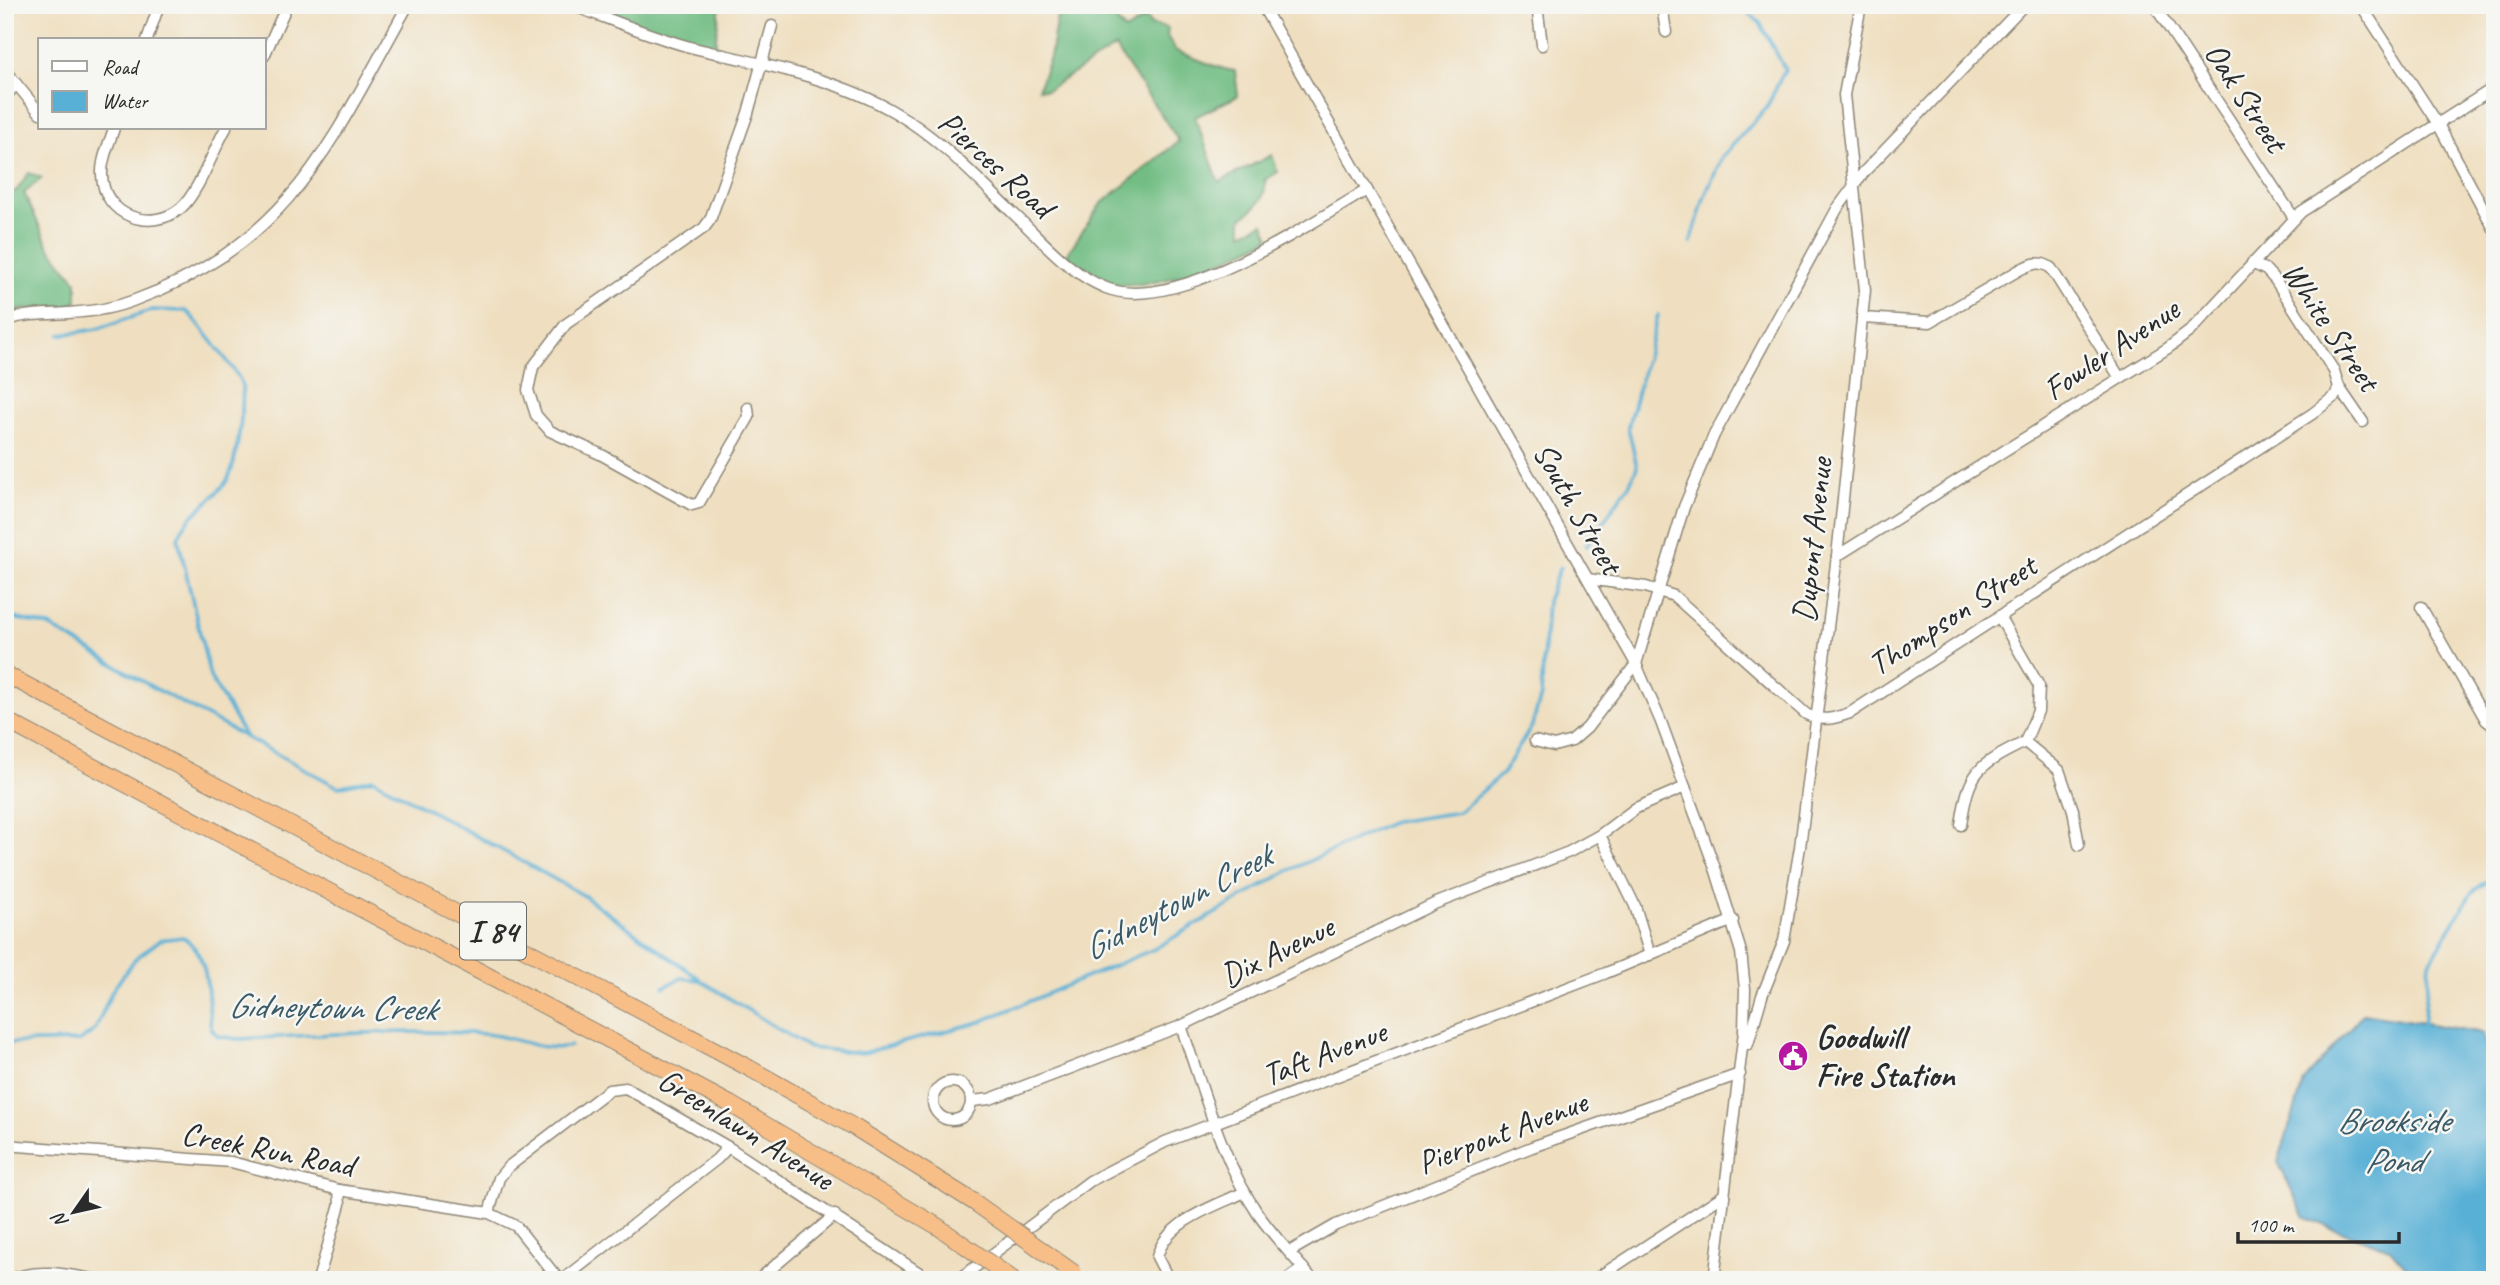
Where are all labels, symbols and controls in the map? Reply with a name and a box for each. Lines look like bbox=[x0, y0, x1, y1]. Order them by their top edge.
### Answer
street label: Oak Street bbox=[2195, 34, 2299, 162]
legend bbox=[38, 38, 266, 130]
text: Road bbox=[102, 54, 141, 80]
text: Water bbox=[102, 88, 149, 114]
street label: Pierces Road bbox=[929, 101, 1066, 230]
street label: White Street bbox=[2272, 253, 2391, 401]
street label: Fowler Avenue bbox=[2035, 287, 2189, 410]
street label: South Street bbox=[1524, 435, 1634, 584]
street label: Dupont Avenue bbox=[1782, 453, 1842, 624]
street label: Thompson Street bbox=[1860, 543, 2047, 685]
water label: Gidneytown Creek bbox=[1075, 831, 1284, 971]
road number: I 84 bbox=[460, 902, 526, 960]
street label: Dix Avenue bbox=[1213, 905, 1343, 996]
water label: Gidneytown Creek bbox=[228, 983, 441, 1031]
street label: Taft Avenue bbox=[1256, 1009, 1394, 1096]
place label: Goodwill Fire Station bbox=[1816, 1016, 1955, 1096]
public building icon: Goodwill Fire Station bbox=[1776, 1039, 1810, 1073]
street label: Greenlawn Avenue bbox=[650, 1058, 844, 1201]
street label: Pierpont Avenue bbox=[1411, 1080, 1595, 1184]
water label: Brookside Pond bbox=[2337, 1098, 2455, 1183]
street label: Creek Run Road bbox=[178, 1112, 363, 1187]
north arrow bbox=[38, 1176, 108, 1246]
scale bar bbox=[2238, 1201, 2398, 1245]
text: N bbox=[46, 1207, 74, 1233]
text: 100 m bbox=[2248, 1212, 2295, 1238]

